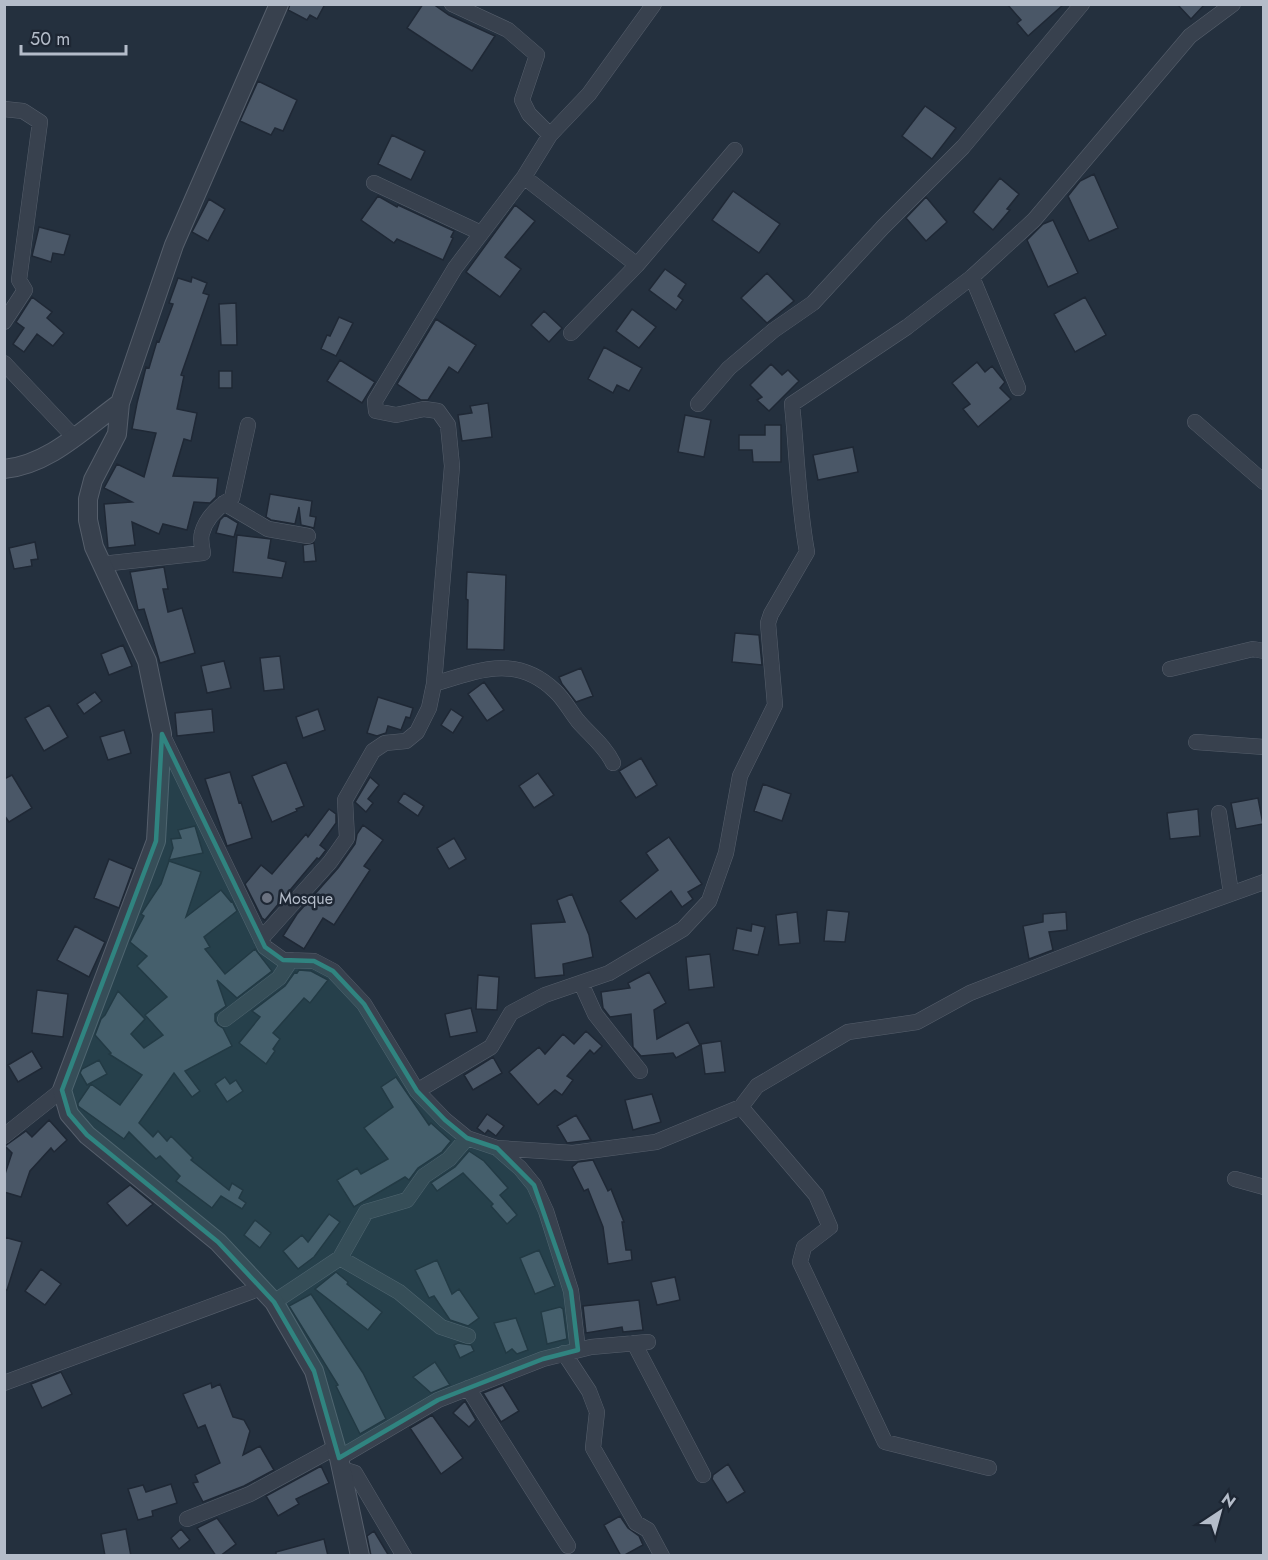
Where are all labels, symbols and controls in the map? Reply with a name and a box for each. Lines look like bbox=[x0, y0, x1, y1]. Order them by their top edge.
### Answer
scale bar bbox=[21, 18, 126, 56]
text: 50 m bbox=[30, 26, 70, 52]
place label: Mosque bbox=[279, 887, 333, 910]
marker: Mosque bbox=[260, 891, 274, 905]
north arrow bbox=[1190, 1482, 1250, 1542]
text: N bbox=[1217, 1487, 1240, 1513]

